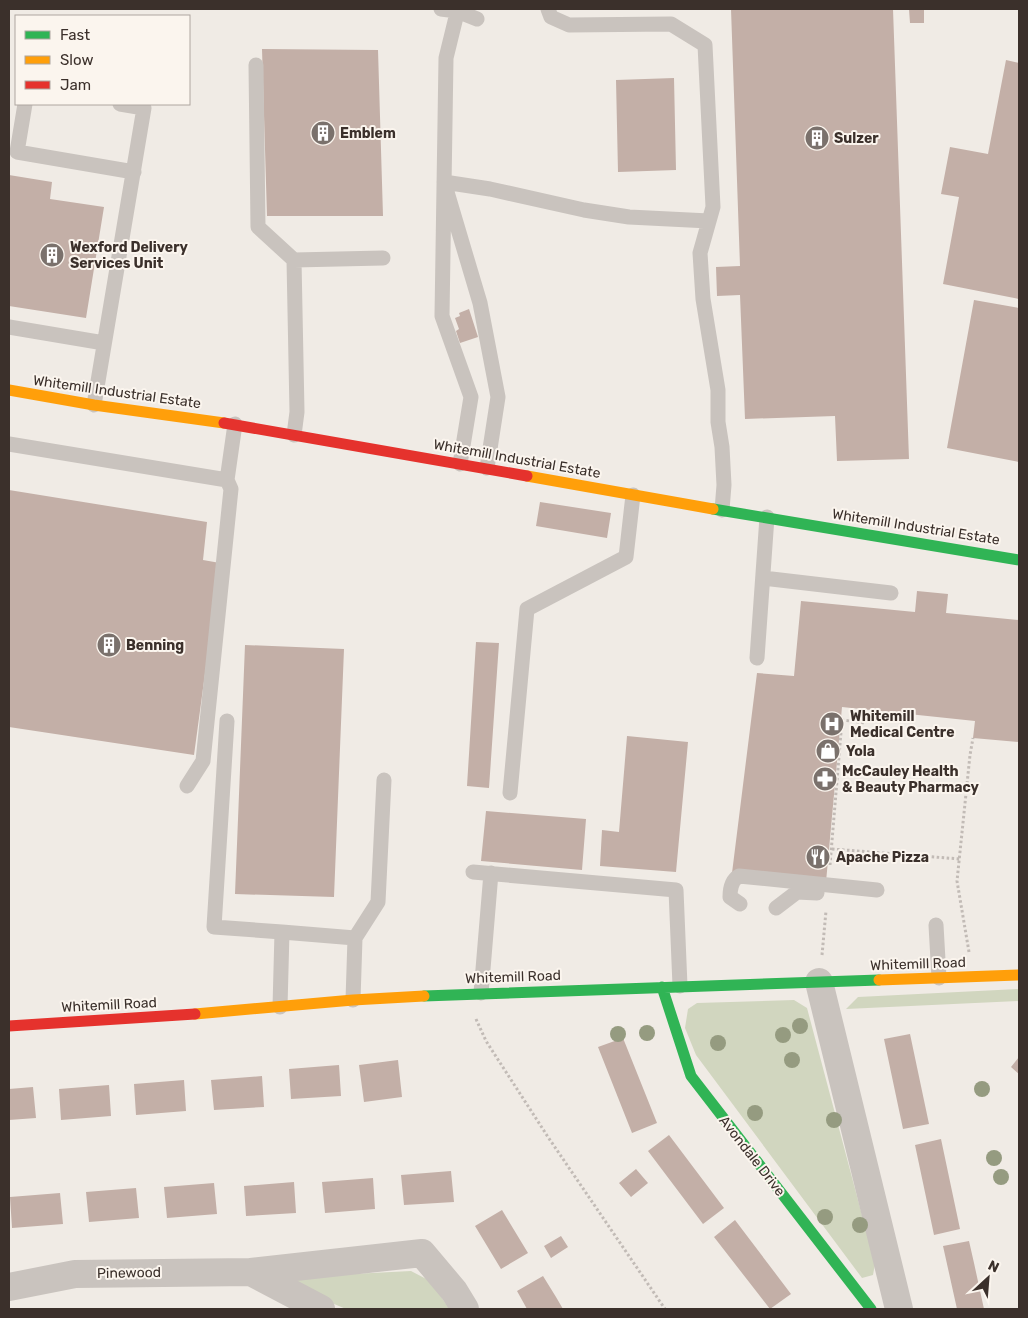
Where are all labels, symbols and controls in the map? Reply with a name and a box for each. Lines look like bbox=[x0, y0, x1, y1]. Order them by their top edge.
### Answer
legend bbox=[15, 15, 190, 105]
text: Fast bbox=[60, 26, 90, 44]
text: Slow bbox=[60, 51, 93, 69]
text: Jam bbox=[60, 76, 91, 94]
building icon: Emblem bbox=[310, 120, 336, 146]
place label: Emblem bbox=[340, 125, 396, 142]
building icon: Sulzer bbox=[804, 125, 830, 151]
place label: Sulzer bbox=[834, 130, 879, 147]
place label: Wexford Delivery Services Unit bbox=[70, 239, 189, 272]
building icon: Wexford Delivery Services Unit bbox=[39, 242, 65, 268]
street label: Whitemill Industrial Estate bbox=[32, 372, 202, 412]
street label: Whitemill Industrial Estate bbox=[432, 436, 602, 482]
street label: Whitemill Industrial Estate bbox=[831, 505, 1001, 549]
building icon: Benning bbox=[96, 632, 122, 658]
place label: Benning bbox=[126, 637, 184, 654]
place label: Whitemill Medical Centre bbox=[850, 708, 954, 741]
hospital icon: Whitemill Medical Centre bbox=[819, 711, 845, 737]
shop icon: Yola bbox=[815, 738, 841, 764]
place label: Yola bbox=[846, 743, 875, 760]
place label: McCauley Health & Beauty Pharmacy bbox=[842, 763, 980, 796]
pharmacy icon: McCauley Health & Beauty Pharmacy bbox=[812, 766, 838, 792]
restaurant icon: Apache Pizza bbox=[805, 844, 831, 870]
place label: Apache Pizza bbox=[836, 849, 929, 866]
street label: Whitemill Road bbox=[870, 954, 966, 974]
street label: Whitemill Road bbox=[465, 967, 561, 987]
street label: Whitemill Road bbox=[61, 994, 157, 1016]
street label: Avondale Drive bbox=[715, 1112, 789, 1200]
north arrow bbox=[963, 1253, 1013, 1303]
text: N bbox=[985, 1257, 1002, 1277]
street label: Pinewood bbox=[97, 1264, 161, 1282]

